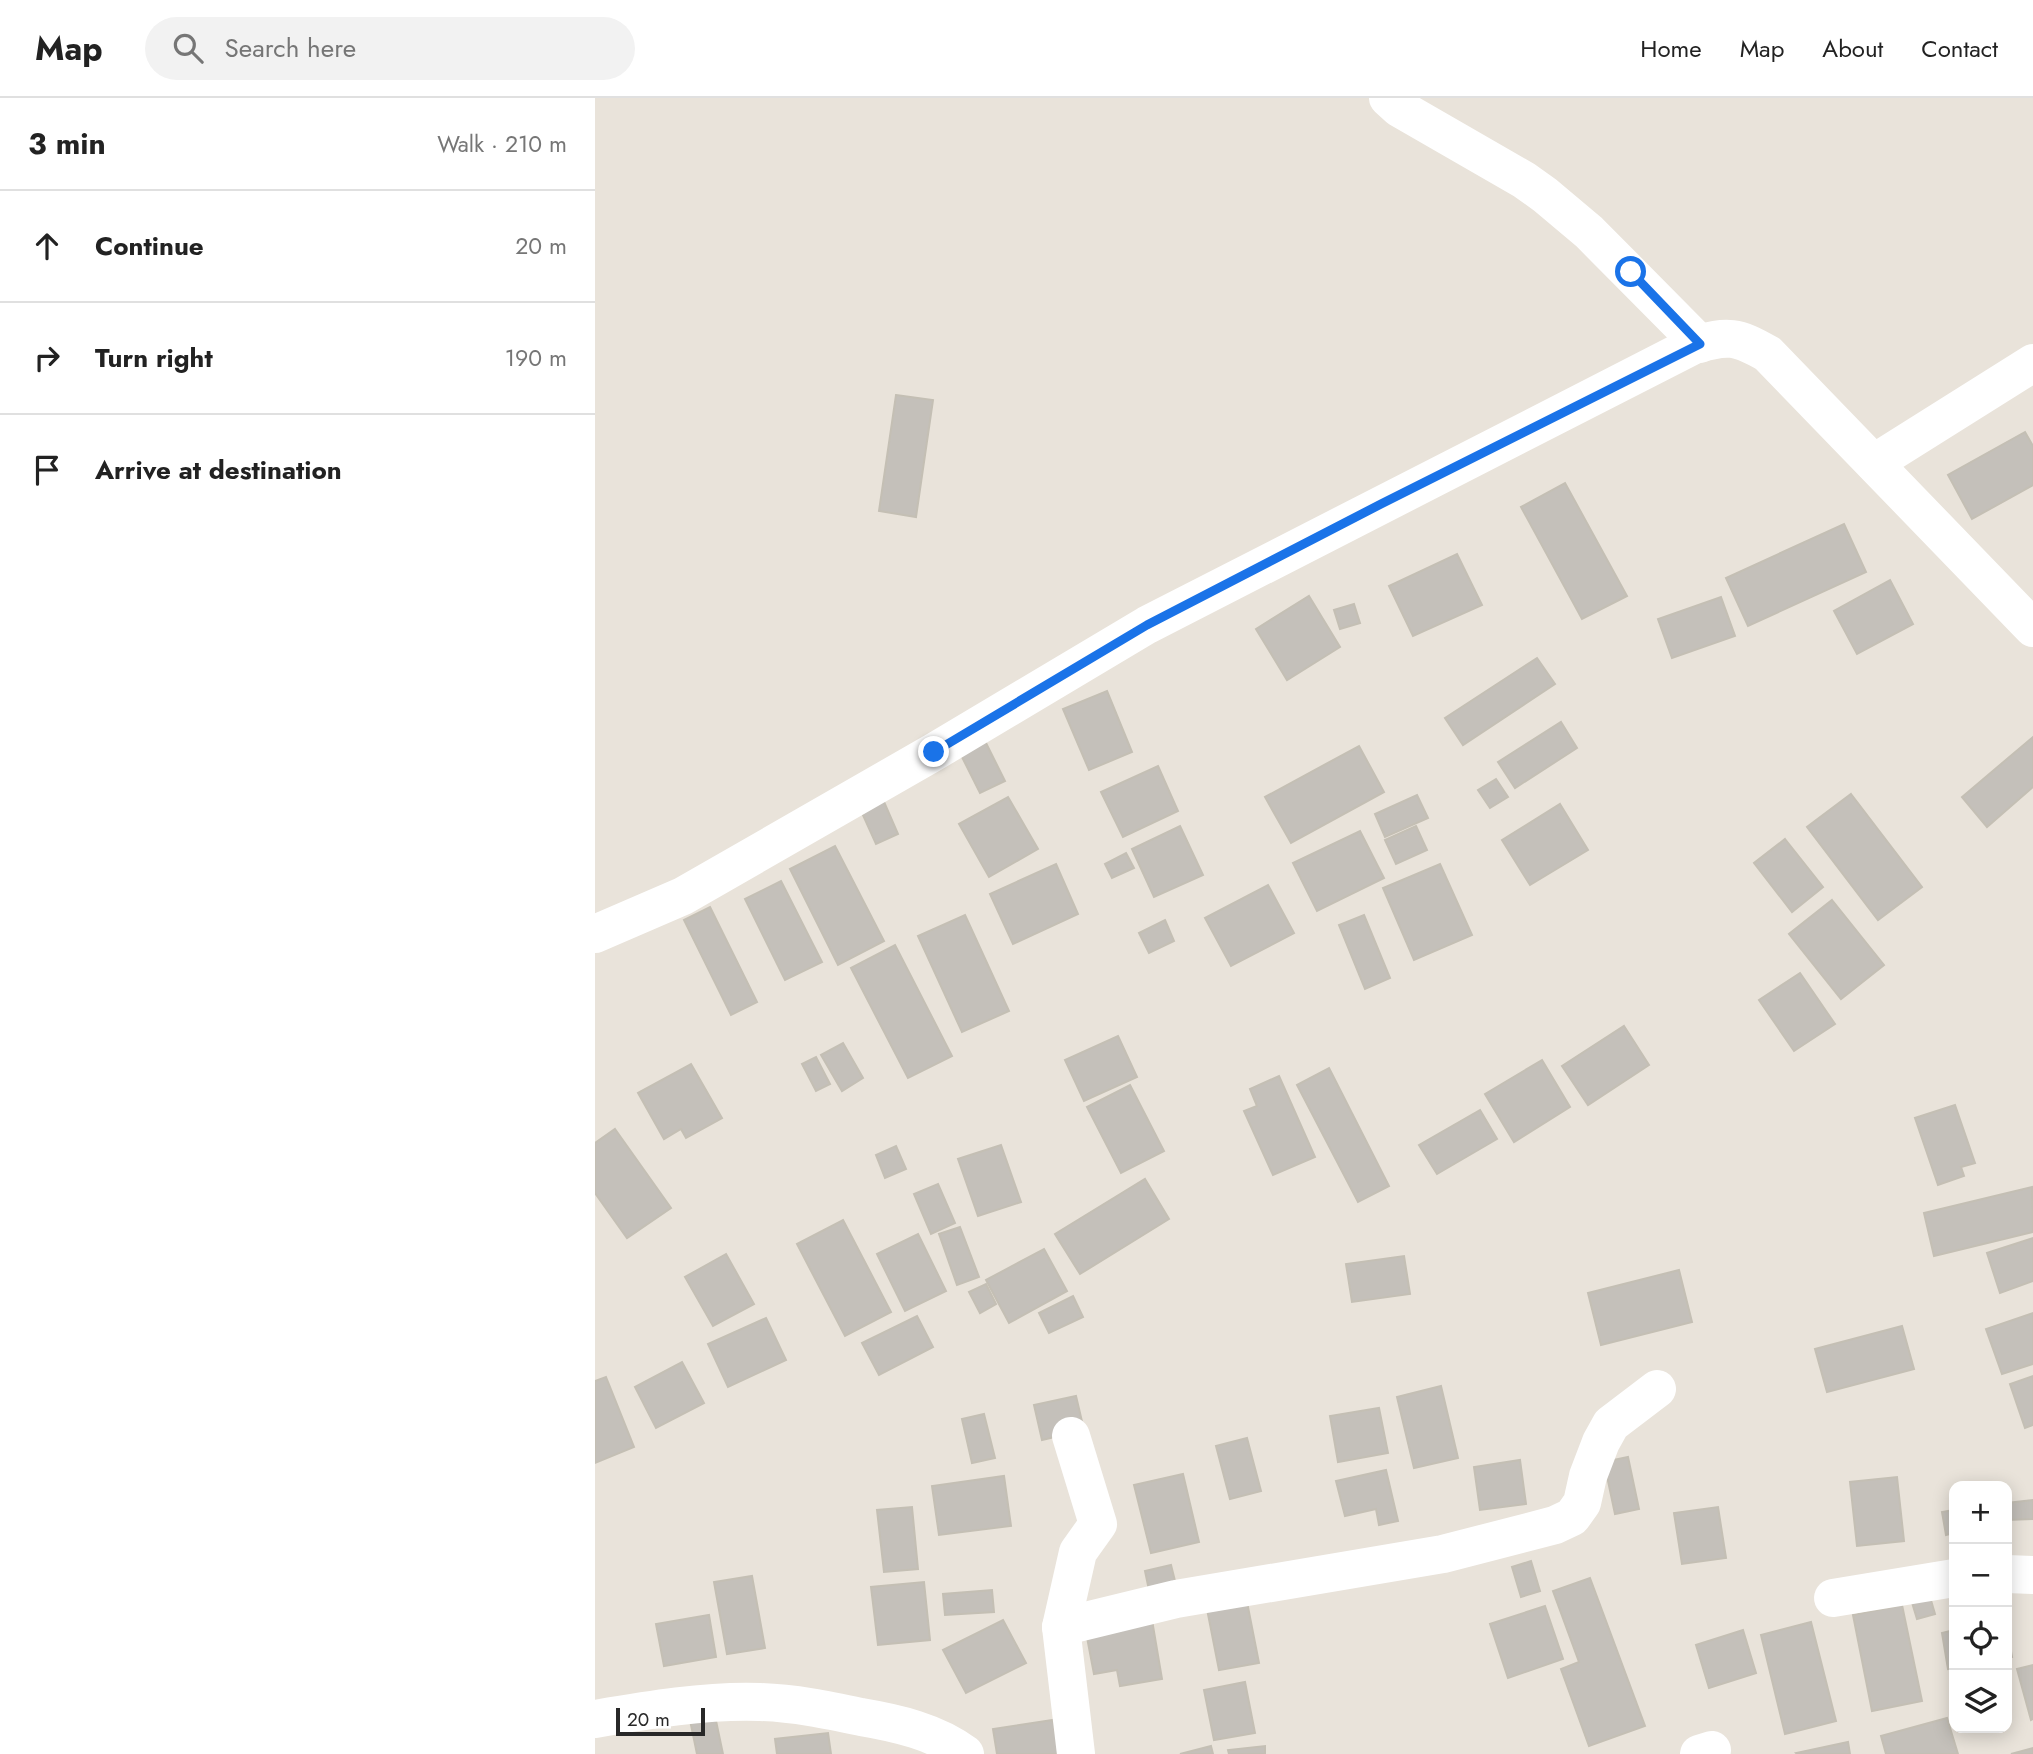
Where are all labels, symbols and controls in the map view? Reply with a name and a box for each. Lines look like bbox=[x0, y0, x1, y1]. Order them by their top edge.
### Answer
search box bbox=[145, 17, 635, 80]
text: Map bbox=[35, 25, 103, 72]
icon: search bbox=[169, 29, 207, 67]
text: Search here bbox=[225, 29, 356, 67]
text: Home bbox=[1640, 31, 1702, 66]
text: Map bbox=[1740, 31, 1784, 66]
text: About bbox=[1822, 31, 1883, 66]
text: Contact bbox=[1921, 31, 1998, 66]
text: 3 min bbox=[28, 122, 106, 165]
text: Walk · 210 m bbox=[437, 127, 567, 161]
icon: ahead bbox=[28, 227, 66, 265]
text: Continue bbox=[95, 227, 204, 265]
text: 20 m bbox=[515, 229, 567, 263]
route start bbox=[1615, 256, 1646, 287]
icon: right bbox=[28, 339, 66, 377]
text: Turn right bbox=[95, 339, 213, 377]
text: 190 m bbox=[505, 341, 567, 375]
icon: arrive bbox=[28, 451, 66, 489]
text: Arrive at destination bbox=[95, 451, 342, 489]
route end bbox=[918, 736, 949, 767]
map controls bbox=[1949, 1481, 2012, 1733]
button: + bbox=[1949, 1481, 2012, 1544]
button: − bbox=[1949, 1544, 2012, 1607]
button: locate bbox=[1949, 1607, 2012, 1670]
button: layers bbox=[1949, 1670, 2012, 1733]
scale bar bbox=[616, 1705, 705, 1737]
text: 20 m bbox=[627, 1706, 670, 1733]

